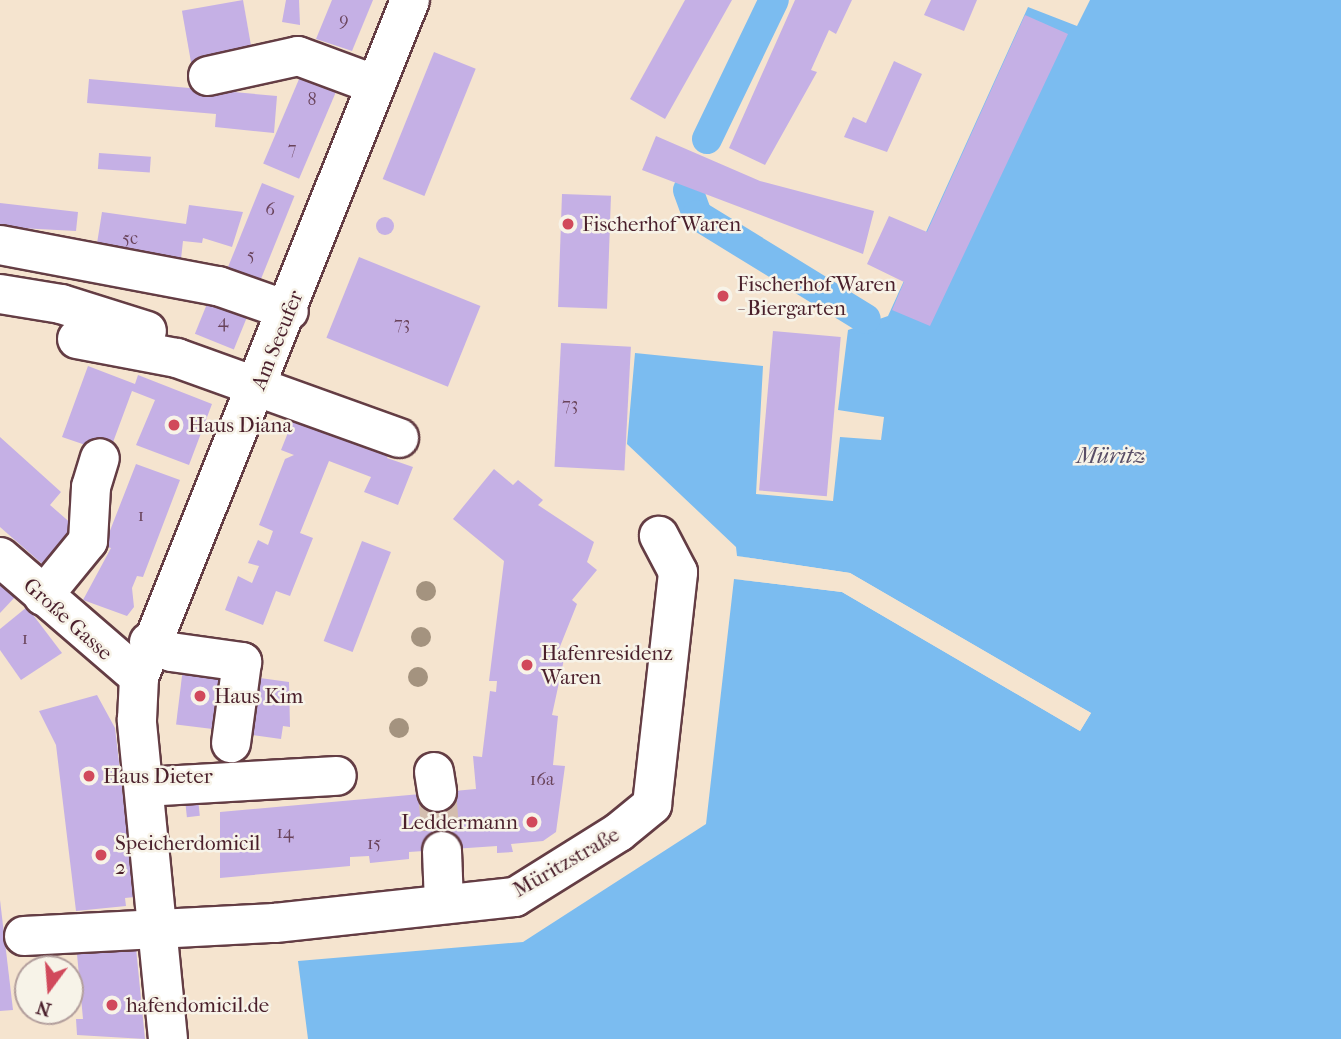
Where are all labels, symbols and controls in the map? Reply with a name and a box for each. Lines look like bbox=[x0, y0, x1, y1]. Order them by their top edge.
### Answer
house number: 9 bbox=[339, 9, 349, 31]
house number: 8 bbox=[307, 89, 317, 111]
house number: 7 bbox=[288, 138, 296, 160]
house number: 6 bbox=[265, 199, 275, 221]
place label: Fischerhof Waren bbox=[582, 211, 741, 237]
marker: Fischerhof Waren bbox=[560, 216, 576, 232]
house number: 5c bbox=[122, 228, 138, 250]
house number: 5 bbox=[247, 245, 255, 267]
place label: Fischerhof Waren - Biergarten bbox=[737, 271, 896, 321]
street label: Am Seeufer bbox=[246, 287, 308, 393]
marker: Fischerhof Waren - Biergarten bbox=[715, 288, 731, 304]
house number: 4 bbox=[218, 311, 228, 333]
house number: 73 bbox=[394, 313, 410, 335]
house number: 73 bbox=[562, 394, 578, 416]
place label: Haus Diana bbox=[188, 412, 292, 438]
marker: Haus Diana bbox=[166, 417, 182, 433]
water label: Müritz bbox=[1076, 442, 1146, 470]
house number: 1 bbox=[138, 505, 144, 527]
street label: Große Gasse bbox=[18, 572, 118, 666]
house number: 1 bbox=[22, 628, 28, 650]
place label: Hafenresidenz Waren bbox=[541, 640, 673, 690]
marker: Hafenresidenz Waren bbox=[519, 657, 535, 673]
place label: Haus Kim bbox=[214, 683, 303, 709]
marker: Haus Kim bbox=[192, 688, 208, 704]
place label: Haus Dieter bbox=[103, 763, 213, 789]
marker: Haus Dieter bbox=[81, 768, 97, 784]
house number: 16a bbox=[530, 769, 554, 791]
place label: Leddermann bbox=[401, 809, 518, 835]
marker: Leddermann bbox=[524, 814, 540, 830]
street label: Müritzstraße bbox=[508, 821, 624, 903]
house number: 14 bbox=[276, 822, 294, 844]
place label: Speicherdomicil 2 bbox=[115, 830, 260, 880]
house number: 15 bbox=[367, 833, 381, 855]
marker: Speicherdomicil 2 bbox=[93, 847, 109, 863]
north arrow bbox=[14, 955, 84, 1025]
place label: hafendomicil.de bbox=[126, 992, 269, 1018]
text: N bbox=[34, 996, 54, 1021]
marker: hafendomicil.de bbox=[104, 997, 120, 1013]

